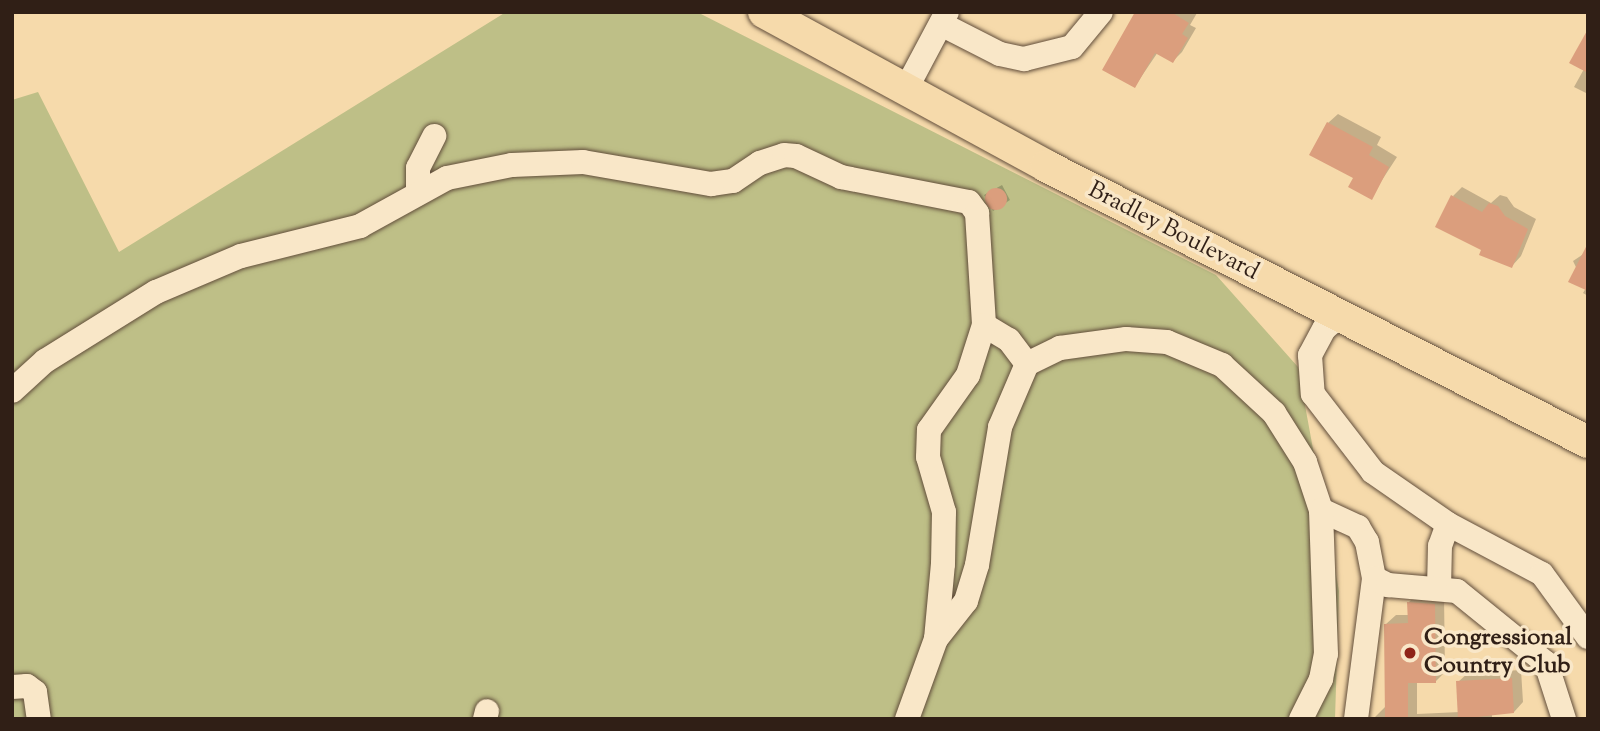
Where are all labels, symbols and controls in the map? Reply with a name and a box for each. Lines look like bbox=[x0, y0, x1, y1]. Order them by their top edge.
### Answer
street label: Bradley Boulevard bbox=[1083, 177, 1263, 287]
place label: Congressional Country Club bbox=[1424, 625, 1572, 681]
marker: Congressional Country Club bbox=[1402, 645, 1418, 661]

